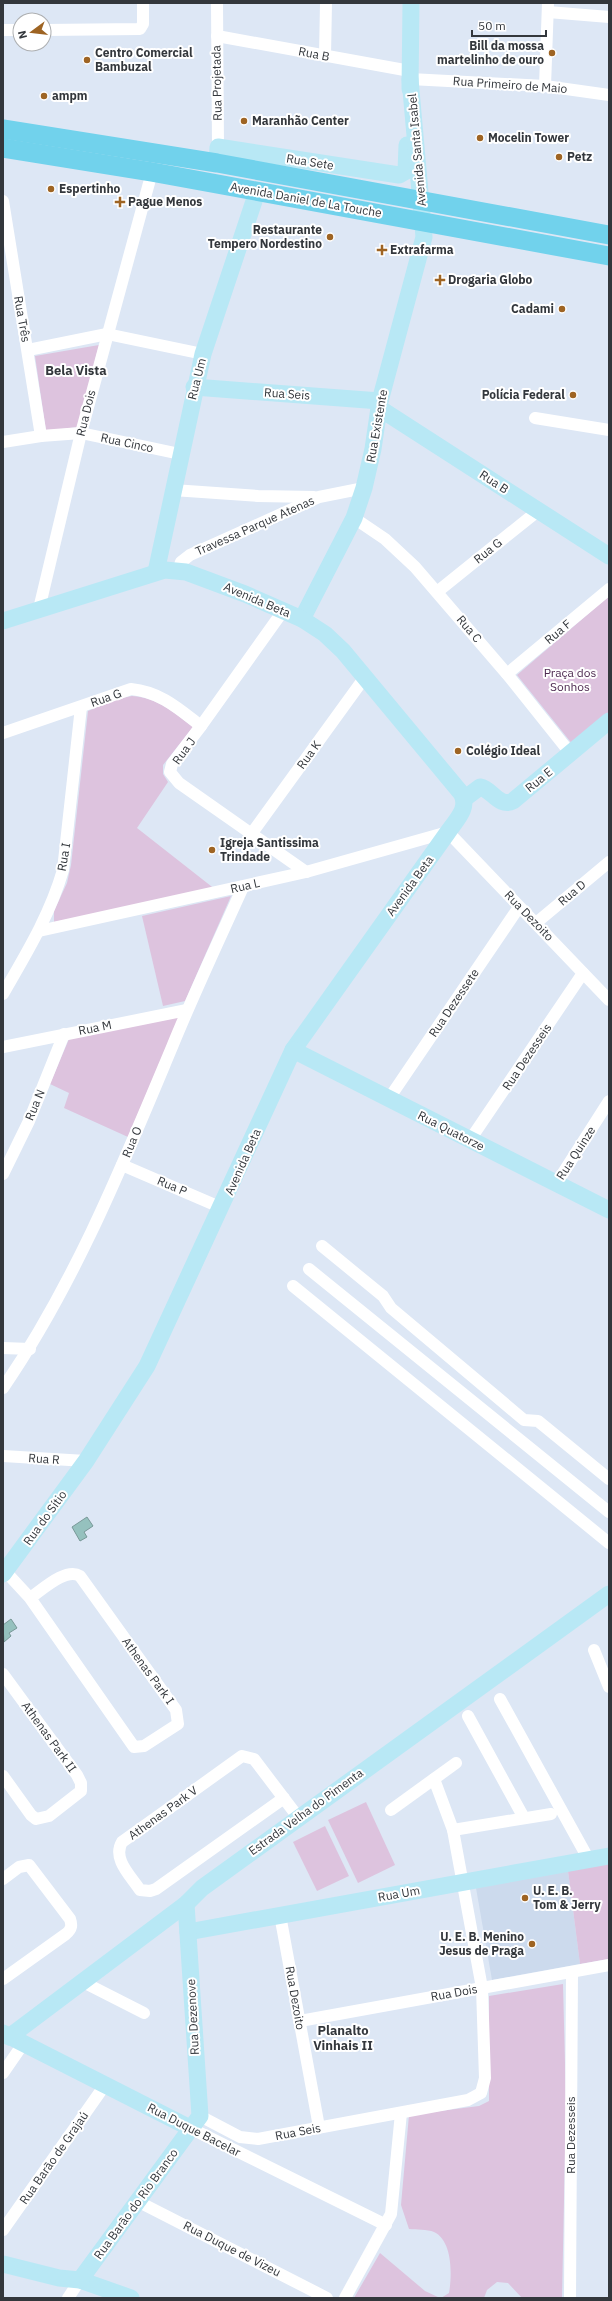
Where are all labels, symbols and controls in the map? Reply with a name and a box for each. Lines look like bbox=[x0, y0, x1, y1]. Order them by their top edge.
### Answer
north arrow bbox=[12, 12, 52, 52]
scale bar bbox=[472, 12, 546, 38]
text: 50 m bbox=[478, 18, 506, 33]
text: N bbox=[15, 29, 30, 40]
place label: Bill da mossa martelinho de ouro bbox=[437, 38, 544, 67]
street label: Rua B bbox=[297, 43, 331, 64]
place label: Centro Comercial Bambuzal bbox=[95, 45, 193, 74]
street label: Rua Projetada bbox=[208, 45, 225, 121]
marker: Bill da mossa martelinho de ouro bbox=[547, 48, 557, 58]
marker: Centro Comercial Bambuzal bbox=[82, 55, 92, 65]
street label: Rua Primeiro de Maio bbox=[452, 73, 568, 96]
place label: ampm bbox=[52, 88, 88, 103]
marker: ampm bbox=[39, 91, 49, 101]
street label: Avenida Santa Isabel bbox=[404, 93, 429, 207]
place label: Maranhão Center bbox=[252, 113, 349, 128]
marker: Maranhão Center bbox=[239, 116, 249, 126]
place label: Mocelin Tower bbox=[488, 130, 569, 145]
marker: Mocelin Tower bbox=[475, 133, 485, 143]
place label: Petz bbox=[567, 149, 592, 164]
street label: Rua Sete bbox=[285, 150, 335, 173]
marker: Petz bbox=[554, 152, 564, 162]
street label: Avenida Daniel de La Touche bbox=[229, 179, 383, 220]
place label: Espertinho bbox=[59, 181, 121, 196]
marker: Espertinho bbox=[46, 184, 56, 194]
place label: Pague Menos bbox=[128, 194, 202, 209]
marker: Pague Menos bbox=[115, 197, 125, 207]
place label: Restaurante Tempero Nordestino bbox=[208, 222, 322, 251]
marker: Restaurante Tempero Nordestino bbox=[325, 232, 335, 242]
place label: Extrafarma bbox=[390, 242, 454, 257]
marker: Extrafarma bbox=[377, 245, 387, 255]
place label: Drogaria Globo bbox=[448, 272, 533, 287]
marker: Drogaria Globo bbox=[435, 275, 445, 285]
street label: Rua Três bbox=[11, 295, 34, 343]
place label: Cadami bbox=[511, 301, 554, 316]
marker: Cadami bbox=[557, 304, 567, 314]
street label: Rua Um bbox=[184, 357, 209, 401]
district label: Bela Vista bbox=[45, 362, 107, 379]
street label: Rua Seis bbox=[263, 384, 311, 403]
place label: Polícia Federal bbox=[482, 387, 565, 402]
street label: Rua Dois bbox=[73, 388, 99, 438]
street label: Rua Existente bbox=[363, 388, 390, 464]
marker: Polícia Federal bbox=[568, 390, 578, 400]
street label: Rua Cinco bbox=[99, 430, 155, 455]
street label: Rua B bbox=[477, 467, 512, 497]
street label: Travessa Parque Atenas bbox=[193, 492, 317, 559]
street label: Rua G bbox=[471, 535, 505, 567]
street label: Avenida Beta bbox=[222, 579, 293, 621]
street label: Rua C bbox=[454, 612, 485, 646]
street label: Rua F bbox=[541, 616, 574, 647]
park label: Praça dos Sonhos bbox=[544, 665, 597, 694]
street label: Rua G bbox=[88, 685, 123, 710]
street label: Rua J bbox=[169, 734, 198, 767]
street label: Rua K bbox=[293, 737, 324, 772]
place label: Colégio Ideal bbox=[466, 743, 541, 758]
marker: Colégio Ideal bbox=[453, 746, 463, 756]
street label: Rua E bbox=[522, 764, 555, 795]
place label: Igreja Santissima Trindade bbox=[220, 835, 319, 864]
street label: Rua I bbox=[54, 841, 73, 872]
marker: Igreja Santissima Trindade bbox=[207, 845, 217, 855]
street label: Avenida Beta bbox=[383, 852, 437, 919]
street label: Rua L bbox=[229, 875, 261, 896]
street label: Rua D bbox=[555, 877, 589, 909]
street label: Rua Dezoito bbox=[502, 887, 557, 944]
street label: Rua Dezessete bbox=[425, 965, 482, 1040]
street label: Rua M bbox=[77, 1017, 113, 1038]
street label: Rua Dezesseis bbox=[499, 1020, 555, 1093]
street label: Rua N bbox=[21, 1087, 48, 1123]
street label: Rua Quatorze bbox=[415, 1107, 487, 1154]
street label: Rua Quinze bbox=[553, 1123, 599, 1182]
street label: Rua O bbox=[118, 1124, 145, 1160]
street label: Avenida Beta bbox=[221, 1126, 264, 1197]
street label: Rua P bbox=[155, 1173, 189, 1199]
street label: Rua R bbox=[28, 1450, 61, 1467]
street label: Rua do Sítio bbox=[20, 1487, 70, 1548]
street label: Athenas Park I bbox=[119, 1634, 178, 1707]
street label: Athenas Park II bbox=[19, 1698, 80, 1775]
street label: Estrada Velha do Pimenta bbox=[245, 1765, 366, 1858]
street label: Athenas Park V bbox=[125, 1782, 201, 1843]
street label: Rua Um bbox=[377, 1882, 421, 1905]
place label: U. E. B. Tom & Jerry bbox=[533, 1883, 601, 1912]
marker: U. E. B. Tom & Jerry bbox=[520, 1893, 530, 1903]
place label: U. E. B. Menino Jesus de Praga bbox=[439, 1929, 524, 1958]
marker: U. E. B. Menino Jesus de Praga bbox=[527, 1939, 537, 1949]
street label: Rua Dezoito bbox=[283, 1965, 309, 2031]
street label: Rua Dezenove bbox=[183, 1978, 202, 2055]
street label: Rua Dois bbox=[429, 1981, 479, 2004]
district label: Planalto Vinhais II bbox=[313, 2022, 373, 2054]
street label: Rua Dezesseis bbox=[563, 2096, 578, 2174]
street label: Rua Duque Bacelar bbox=[145, 2100, 244, 2160]
street label: Rua Barão de Grajaú bbox=[16, 2108, 91, 2207]
street label: Rua Seis bbox=[274, 2120, 322, 2143]
street label: Rua Barão do Rio Branco bbox=[90, 2145, 181, 2262]
street label: Rua Duque de Vizeu bbox=[181, 2218, 283, 2280]

